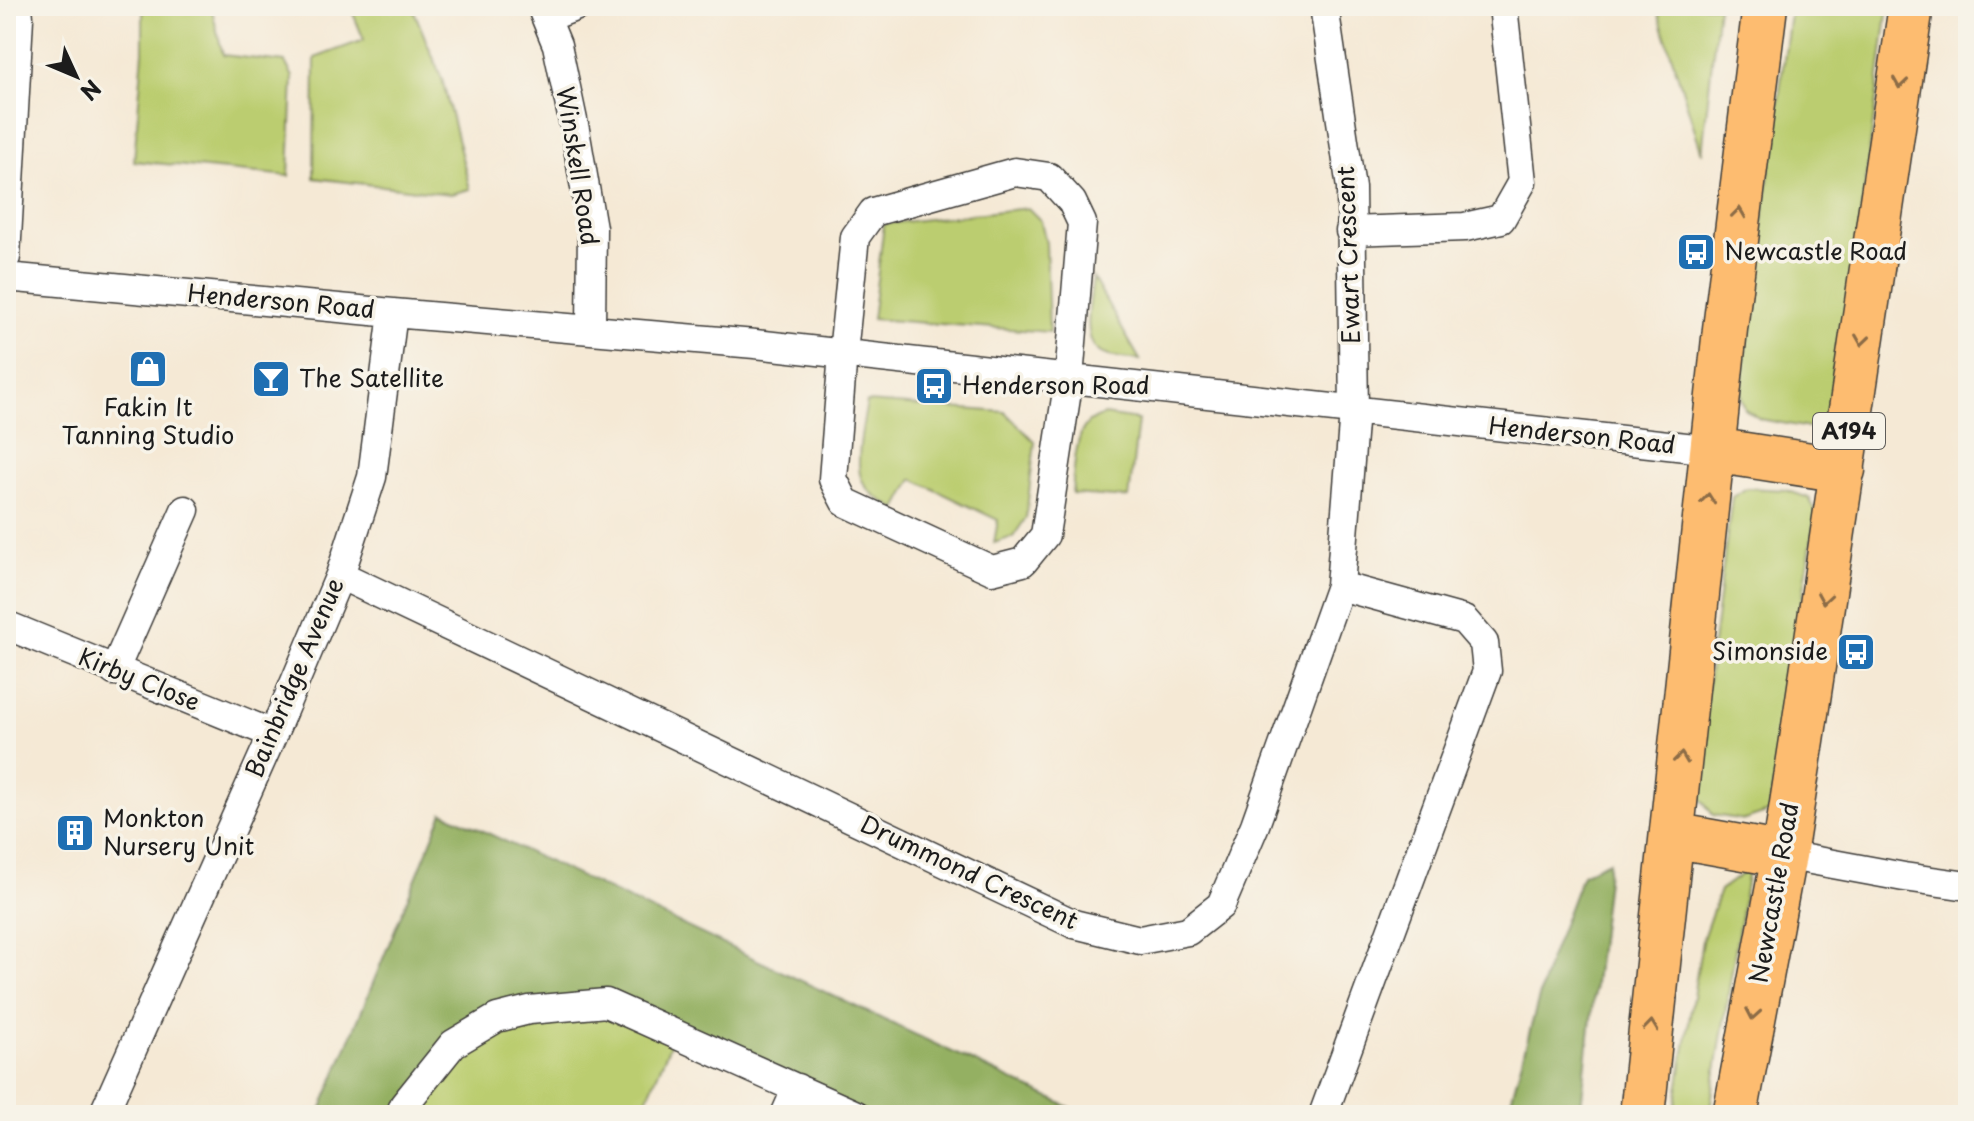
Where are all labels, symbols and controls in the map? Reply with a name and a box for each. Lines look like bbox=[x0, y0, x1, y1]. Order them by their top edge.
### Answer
north arrow bbox=[36, 36, 116, 116]
text: N bbox=[74, 73, 109, 109]
one-way arrow bbox=[1892, 76, 1909, 90]
street label: Winskell Road bbox=[549, 84, 609, 248]
street label: Ewart Crescent bbox=[1326, 165, 1368, 345]
one-way arrow bbox=[1731, 206, 1748, 219]
bus stop icon: Newcastle Road bbox=[1675, 231, 1717, 273]
place label: Newcastle Road bbox=[1724, 232, 1907, 268]
street label: Henderson Road bbox=[186, 274, 376, 326]
one-way arrow bbox=[1854, 334, 1871, 347]
shop icon: Fakin It Tanning Studio bbox=[127, 348, 169, 390]
bar icon: The Satellite bbox=[250, 358, 292, 400]
place label: The Satellite bbox=[299, 359, 444, 395]
bus stop icon: Henderson Road bbox=[913, 365, 955, 407]
place label: Henderson Road bbox=[962, 366, 1150, 402]
place label: Fakin It Tanning Studio bbox=[62, 388, 234, 452]
street label: Henderson Road bbox=[1487, 406, 1677, 462]
road number: A194 bbox=[1813, 413, 1885, 449]
one-way arrow bbox=[1699, 493, 1716, 506]
street label: Bainbridge Avenue bbox=[235, 572, 351, 783]
one-way arrow bbox=[1816, 591, 1833, 604]
bus stop icon: Simonside bbox=[1835, 631, 1877, 673]
place label: Simonside bbox=[1712, 632, 1828, 668]
street label: Kirby Close bbox=[74, 637, 206, 719]
one-way arrow bbox=[1672, 751, 1689, 764]
place label: Monkton Nursery Unit bbox=[103, 799, 254, 863]
street label: Newcastle Road bbox=[1739, 799, 1807, 986]
street label: Drummond Crescent bbox=[855, 805, 1085, 938]
building icon: Monkton Nursery Unit bbox=[54, 812, 96, 854]
one-way arrow bbox=[1746, 1008, 1763, 1021]
one-way arrow bbox=[1643, 1020, 1660, 1033]

